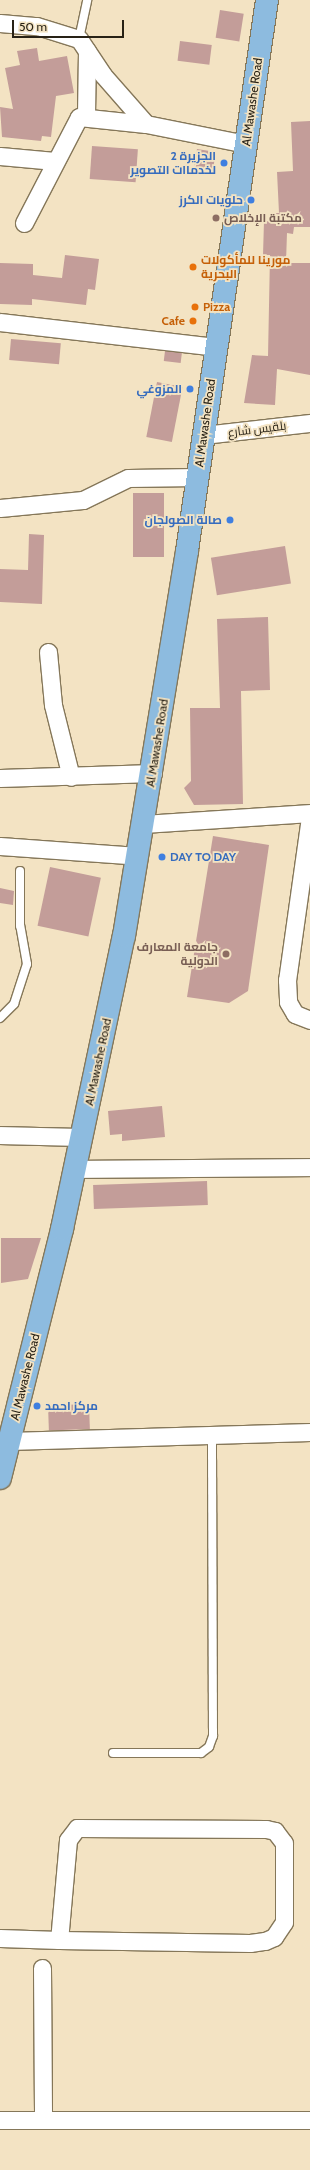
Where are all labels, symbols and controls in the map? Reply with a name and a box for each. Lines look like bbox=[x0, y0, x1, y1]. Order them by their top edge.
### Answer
scale bar bbox=[14, 12, 126, 38]
text: 50 m bbox=[19, 19, 47, 34]
street label: Al Mawashe Road bbox=[239, 57, 265, 147]
place label: الجزيرة 2 لخدماات التصوير bbox=[130, 149, 216, 177]
marker: الجزيرة 2 لخدماات التصوير bbox=[219, 158, 229, 168]
place label: حلويات الكرز bbox=[179, 193, 243, 207]
marker: حلويات الكرز bbox=[246, 195, 256, 205]
place label: مكتبة الإخلاص bbox=[224, 211, 302, 225]
marker: مكتبة الإخلاص bbox=[211, 213, 221, 223]
place label: مورينا للمأكولات البحرية bbox=[201, 253, 290, 281]
marker: مورينا للمأكولات البحرية bbox=[188, 262, 198, 272]
place label: Pizza bbox=[203, 300, 230, 314]
marker: Pizza bbox=[190, 302, 200, 312]
place label: Cafe bbox=[162, 314, 185, 328]
marker: Cafe bbox=[188, 316, 198, 326]
street label: Al Mawashe Road bbox=[192, 378, 218, 468]
place label: المزوغي bbox=[137, 382, 182, 396]
marker: المزوغي bbox=[185, 384, 195, 394]
street label: بلقيس شارع bbox=[227, 418, 287, 440]
place label: صالة الصولجان bbox=[145, 513, 222, 527]
marker: صالة الصولجان bbox=[225, 515, 235, 525]
street label: Al Mawashe Road bbox=[143, 698, 171, 788]
place label: DAY TO DAY bbox=[170, 850, 236, 864]
marker: DAY TO DAY bbox=[157, 852, 167, 862]
place label: جامعة المعارف الدولية bbox=[136, 940, 218, 968]
marker: جامعة المعارف الدولية bbox=[221, 949, 231, 959]
street label: Al Mawashe Road bbox=[82, 1017, 114, 1107]
street label: Al Mawashe Road bbox=[7, 1332, 43, 1422]
place label: مركز احمد bbox=[45, 1399, 98, 1413]
marker: مركز احمد bbox=[32, 1401, 42, 1411]

